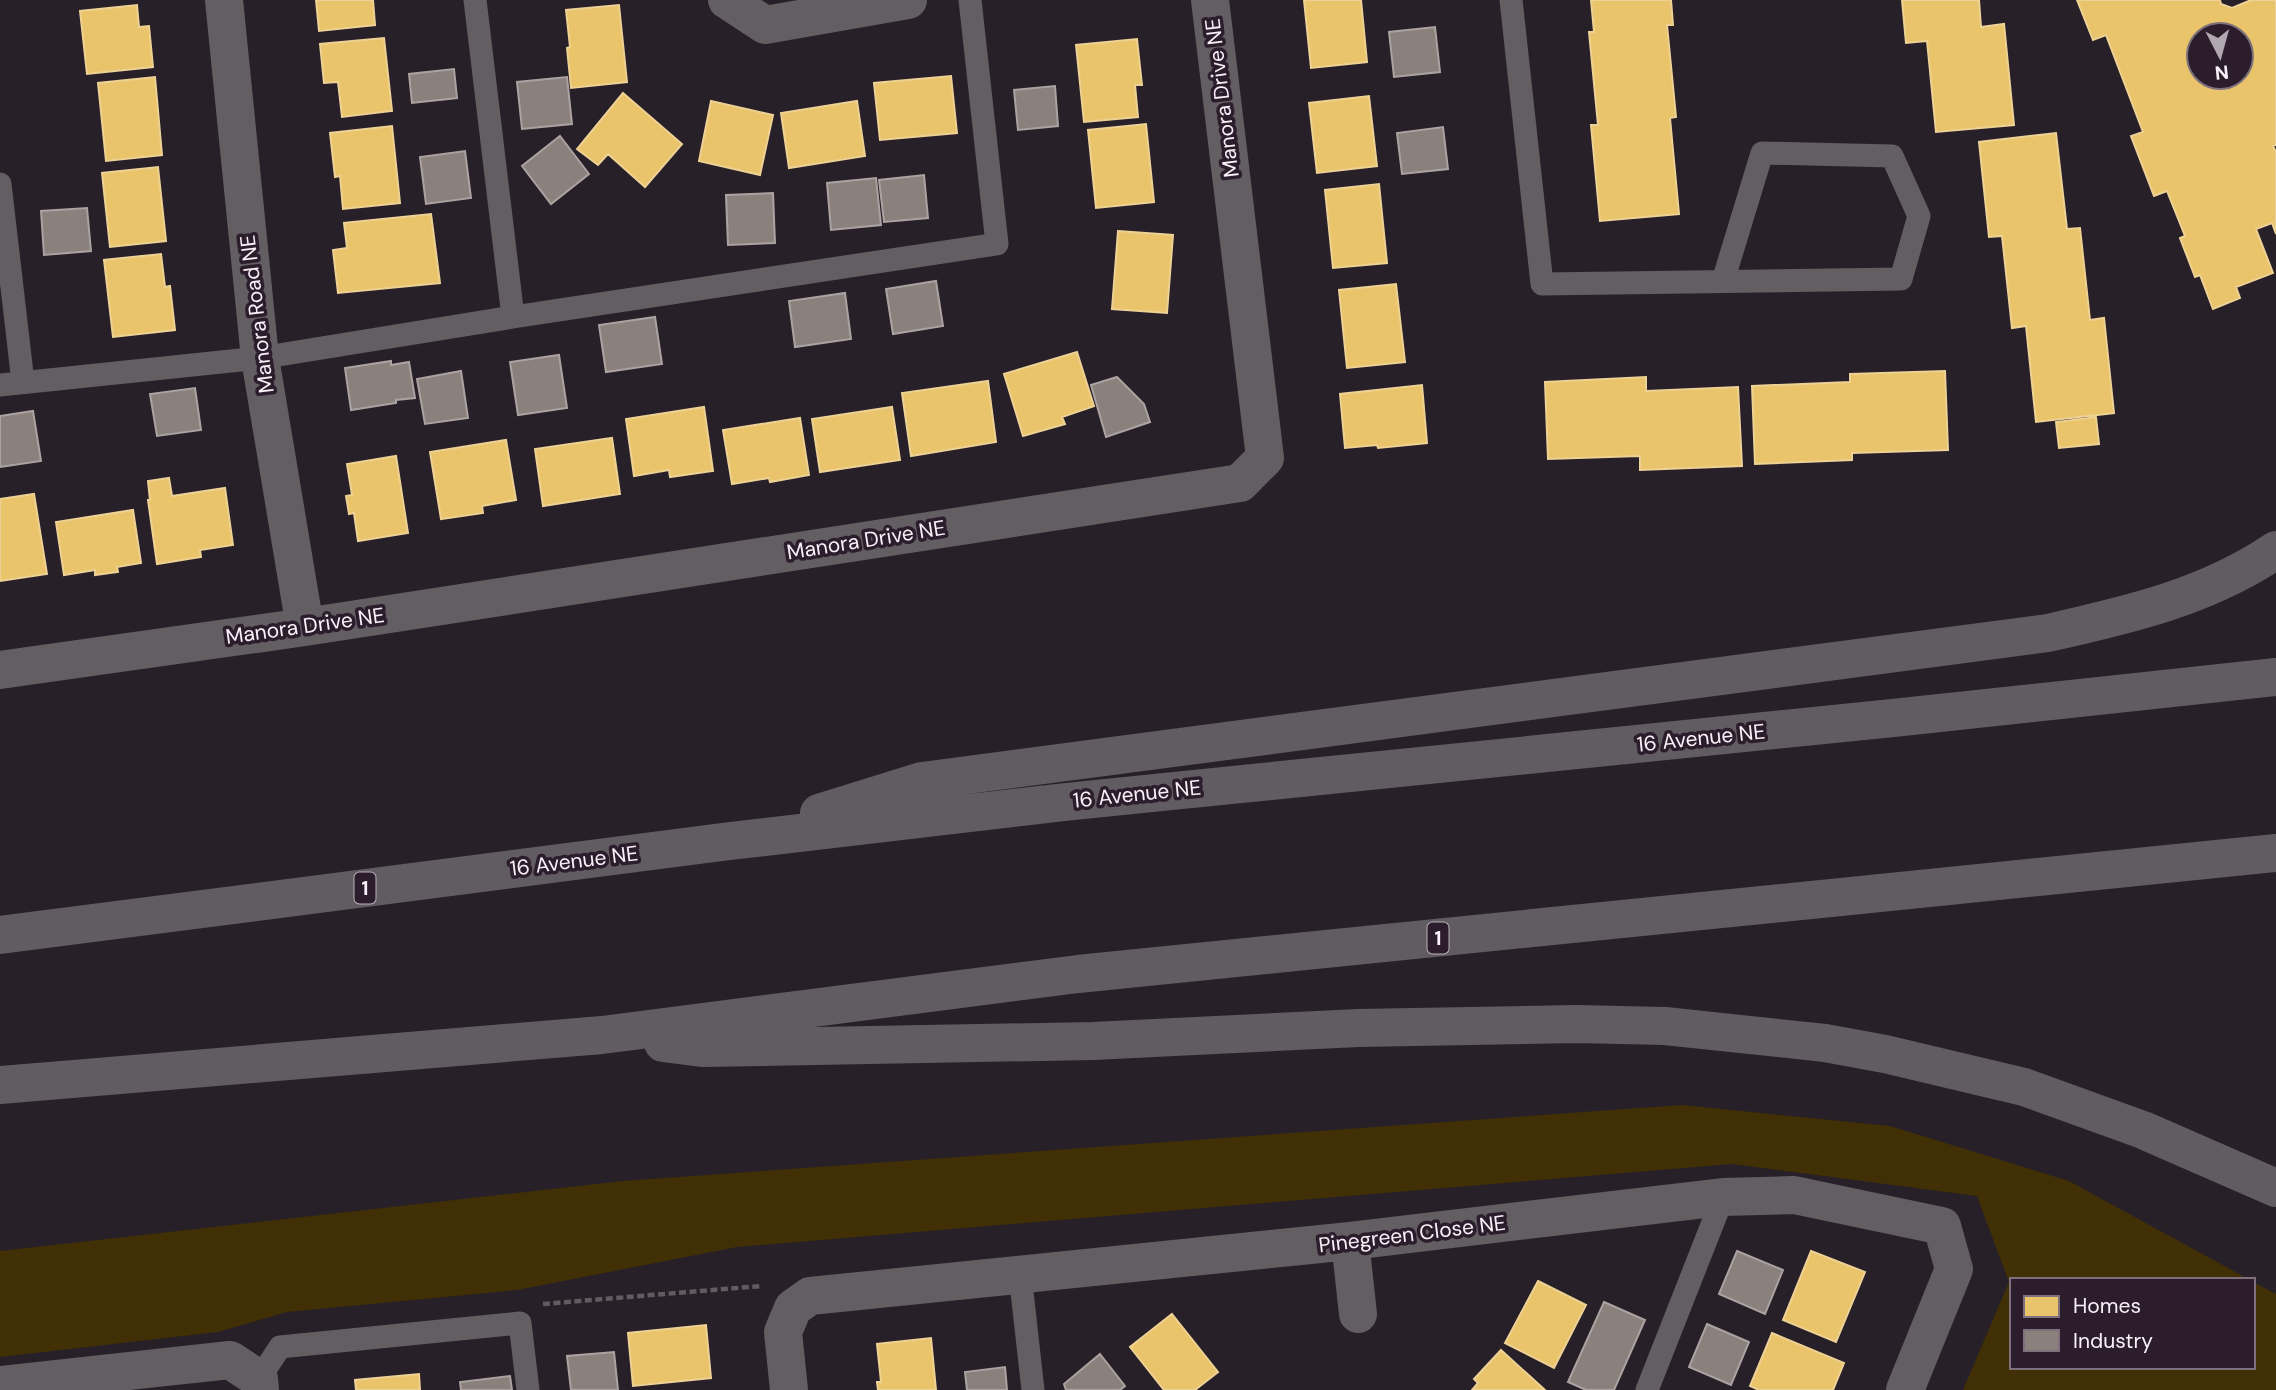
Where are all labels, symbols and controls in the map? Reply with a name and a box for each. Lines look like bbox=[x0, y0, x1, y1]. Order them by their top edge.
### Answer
street label: Manora Drive NE bbox=[1198, 17, 1246, 179]
north arrow bbox=[2185, 21, 2255, 91]
text: N bbox=[2214, 59, 2230, 86]
street label: Manora Road NE bbox=[233, 233, 281, 395]
street label: Manora Drive NE bbox=[785, 514, 947, 566]
street label: Manora Drive NE bbox=[224, 601, 386, 651]
street label: 16 Avenue NE bbox=[1636, 717, 1766, 759]
street label: 16 Avenue NE bbox=[1072, 773, 1202, 815]
street label: 16 Avenue NE bbox=[508, 839, 640, 883]
road number: 1 bbox=[354, 873, 376, 904]
road number: 1 bbox=[1428, 922, 1448, 954]
street label: Pinegreen Close NE bbox=[1317, 1209, 1507, 1259]
legend bbox=[2010, 1278, 2255, 1369]
text: Homes bbox=[2073, 1292, 2141, 1320]
text: Industry bbox=[2073, 1327, 2153, 1355]

